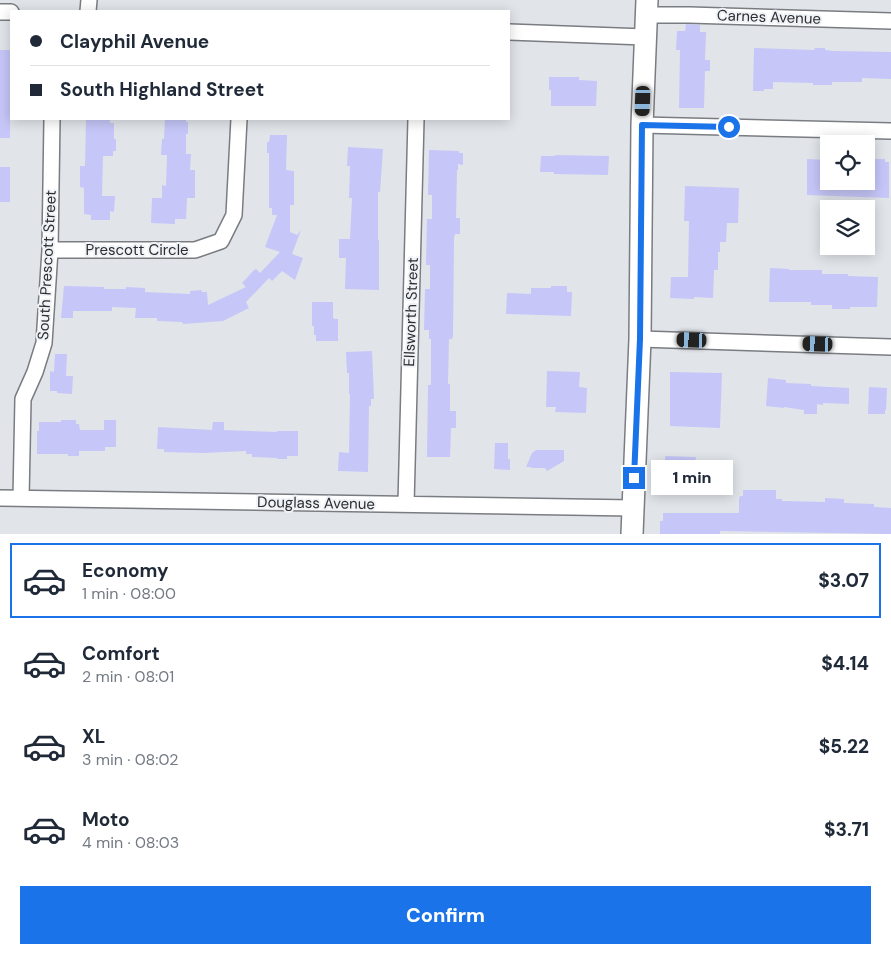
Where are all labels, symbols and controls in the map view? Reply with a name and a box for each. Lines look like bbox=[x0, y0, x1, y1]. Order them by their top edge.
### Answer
street label: Carnes Avenue bbox=[717, 5, 821, 29]
text: Clayphil Avenue bbox=[60, 29, 209, 54]
text: South Highland Street bbox=[60, 77, 264, 102]
car bbox=[634, 86, 651, 116]
route start bbox=[718, 116, 740, 138]
map controls bbox=[820, 135, 875, 255]
button: locate bbox=[820, 135, 875, 190]
street label: South Prescott Street bbox=[33, 189, 61, 340]
button: layers bbox=[820, 200, 875, 255]
street label: Prescott Circle bbox=[85, 240, 189, 260]
street label: Ellsworth Street bbox=[399, 257, 423, 367]
car bbox=[676, 332, 707, 348]
car bbox=[802, 336, 833, 352]
callout: 1 min bbox=[652, 460, 734, 496]
route end bbox=[623, 467, 645, 489]
text: 1 min bbox=[672, 467, 712, 488]
street label: Douglass Avenue bbox=[257, 492, 375, 514]
icon: car bbox=[22, 558, 67, 603]
text: Economy bbox=[82, 558, 169, 583]
text: $3.07 bbox=[818, 568, 869, 593]
text: 1 min · 08:00 bbox=[82, 583, 176, 604]
icon: car bbox=[22, 641, 67, 686]
text: Comfort bbox=[82, 641, 160, 666]
text: $4.14 bbox=[821, 651, 869, 676]
text: 2 min · 08:01 bbox=[82, 666, 174, 687]
icon: car bbox=[22, 724, 67, 769]
text: XL bbox=[82, 724, 105, 749]
text: $5.22 bbox=[819, 734, 869, 759]
text: 3 min · 08:02 bbox=[82, 749, 179, 770]
icon: car bbox=[22, 807, 67, 852]
text: Moto bbox=[82, 807, 130, 832]
text: $3.71 bbox=[824, 817, 869, 842]
text: 4 min · 08:03 bbox=[82, 832, 179, 853]
button: Confirm bbox=[20, 886, 871, 944]

